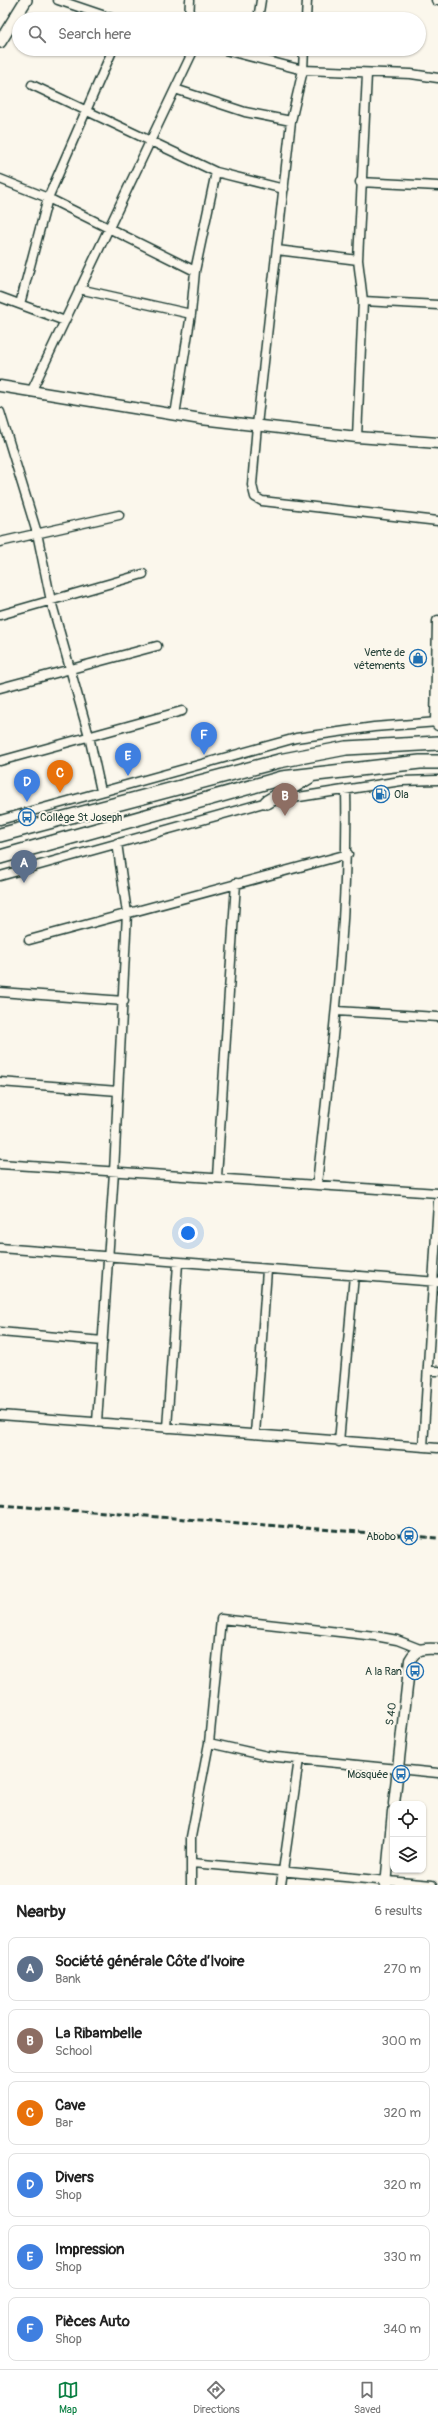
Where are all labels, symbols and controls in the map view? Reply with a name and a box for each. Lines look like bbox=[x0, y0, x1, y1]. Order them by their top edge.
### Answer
search box bbox=[12, 12, 426, 56]
icon: search bbox=[26, 23, 48, 45]
text: Search here bbox=[58, 25, 131, 44]
place label: Vente de vêtements bbox=[353, 646, 406, 672]
shop icon: Vente de vêtements bbox=[408, 648, 428, 668]
pin: F bbox=[191, 722, 217, 755]
pin: E bbox=[115, 743, 141, 776]
pin: C bbox=[47, 760, 73, 793]
pin: D bbox=[14, 769, 40, 802]
pin: B bbox=[272, 783, 298, 816]
fuel station icon: Ola bbox=[371, 784, 391, 804]
place label: Ola bbox=[394, 788, 409, 801]
bus stop icon: Collège St Joseph bbox=[17, 807, 37, 827]
place label: Collège St Joseph bbox=[40, 811, 122, 824]
pin: A bbox=[11, 850, 37, 883]
your location bbox=[178, 1223, 198, 1243]
station icon: Abobo bbox=[399, 1526, 419, 1546]
place label: Abobo bbox=[366, 1530, 396, 1543]
bus stop icon: A la Ran bbox=[405, 1661, 425, 1681]
place label: A la Ran bbox=[365, 1665, 402, 1678]
street label: S 40 bbox=[383, 1702, 399, 1726]
bus stop icon: Mosquée bbox=[391, 1764, 411, 1784]
place label: Mosquée bbox=[347, 1768, 389, 1781]
map controls bbox=[390, 1801, 426, 1873]
button: locate bbox=[390, 1801, 426, 1837]
button: layers bbox=[390, 1837, 426, 1873]
text: Nearby bbox=[16, 1901, 65, 1922]
text: 6 results bbox=[375, 1903, 422, 1919]
text: Société générale Côte d’Ivoire bbox=[55, 1952, 245, 1971]
text: A bbox=[26, 1961, 34, 1977]
text: 270 m bbox=[384, 1961, 421, 1977]
text: Bank bbox=[55, 1971, 81, 1987]
text: La Ribambelle bbox=[55, 2024, 142, 2043]
text: B bbox=[26, 2033, 34, 2049]
text: 300 m bbox=[382, 2033, 421, 2049]
text: School bbox=[55, 2043, 92, 2059]
text: Cave bbox=[55, 2096, 85, 2115]
text: C bbox=[26, 2105, 34, 2121]
text: 320 m bbox=[383, 2105, 421, 2121]
text: Bar bbox=[55, 2115, 73, 2131]
text: Divers bbox=[55, 2168, 94, 2187]
text: D bbox=[26, 2177, 34, 2193]
text: 320 m bbox=[383, 2177, 421, 2193]
text: Shop bbox=[55, 2187, 82, 2203]
text: Impression bbox=[55, 2240, 125, 2259]
text: E bbox=[27, 2249, 33, 2265]
text: 330 m bbox=[383, 2249, 421, 2265]
text: Shop bbox=[55, 2259, 82, 2275]
text: Pièces Auto bbox=[55, 2312, 130, 2331]
text: F bbox=[26, 2321, 34, 2337]
text: 340 m bbox=[383, 2321, 421, 2337]
text: Shop bbox=[55, 2331, 82, 2347]
tab: Map bbox=[57, 2379, 79, 2416]
tab: Directions bbox=[193, 2379, 240, 2416]
tab: Saved bbox=[354, 2379, 381, 2416]

